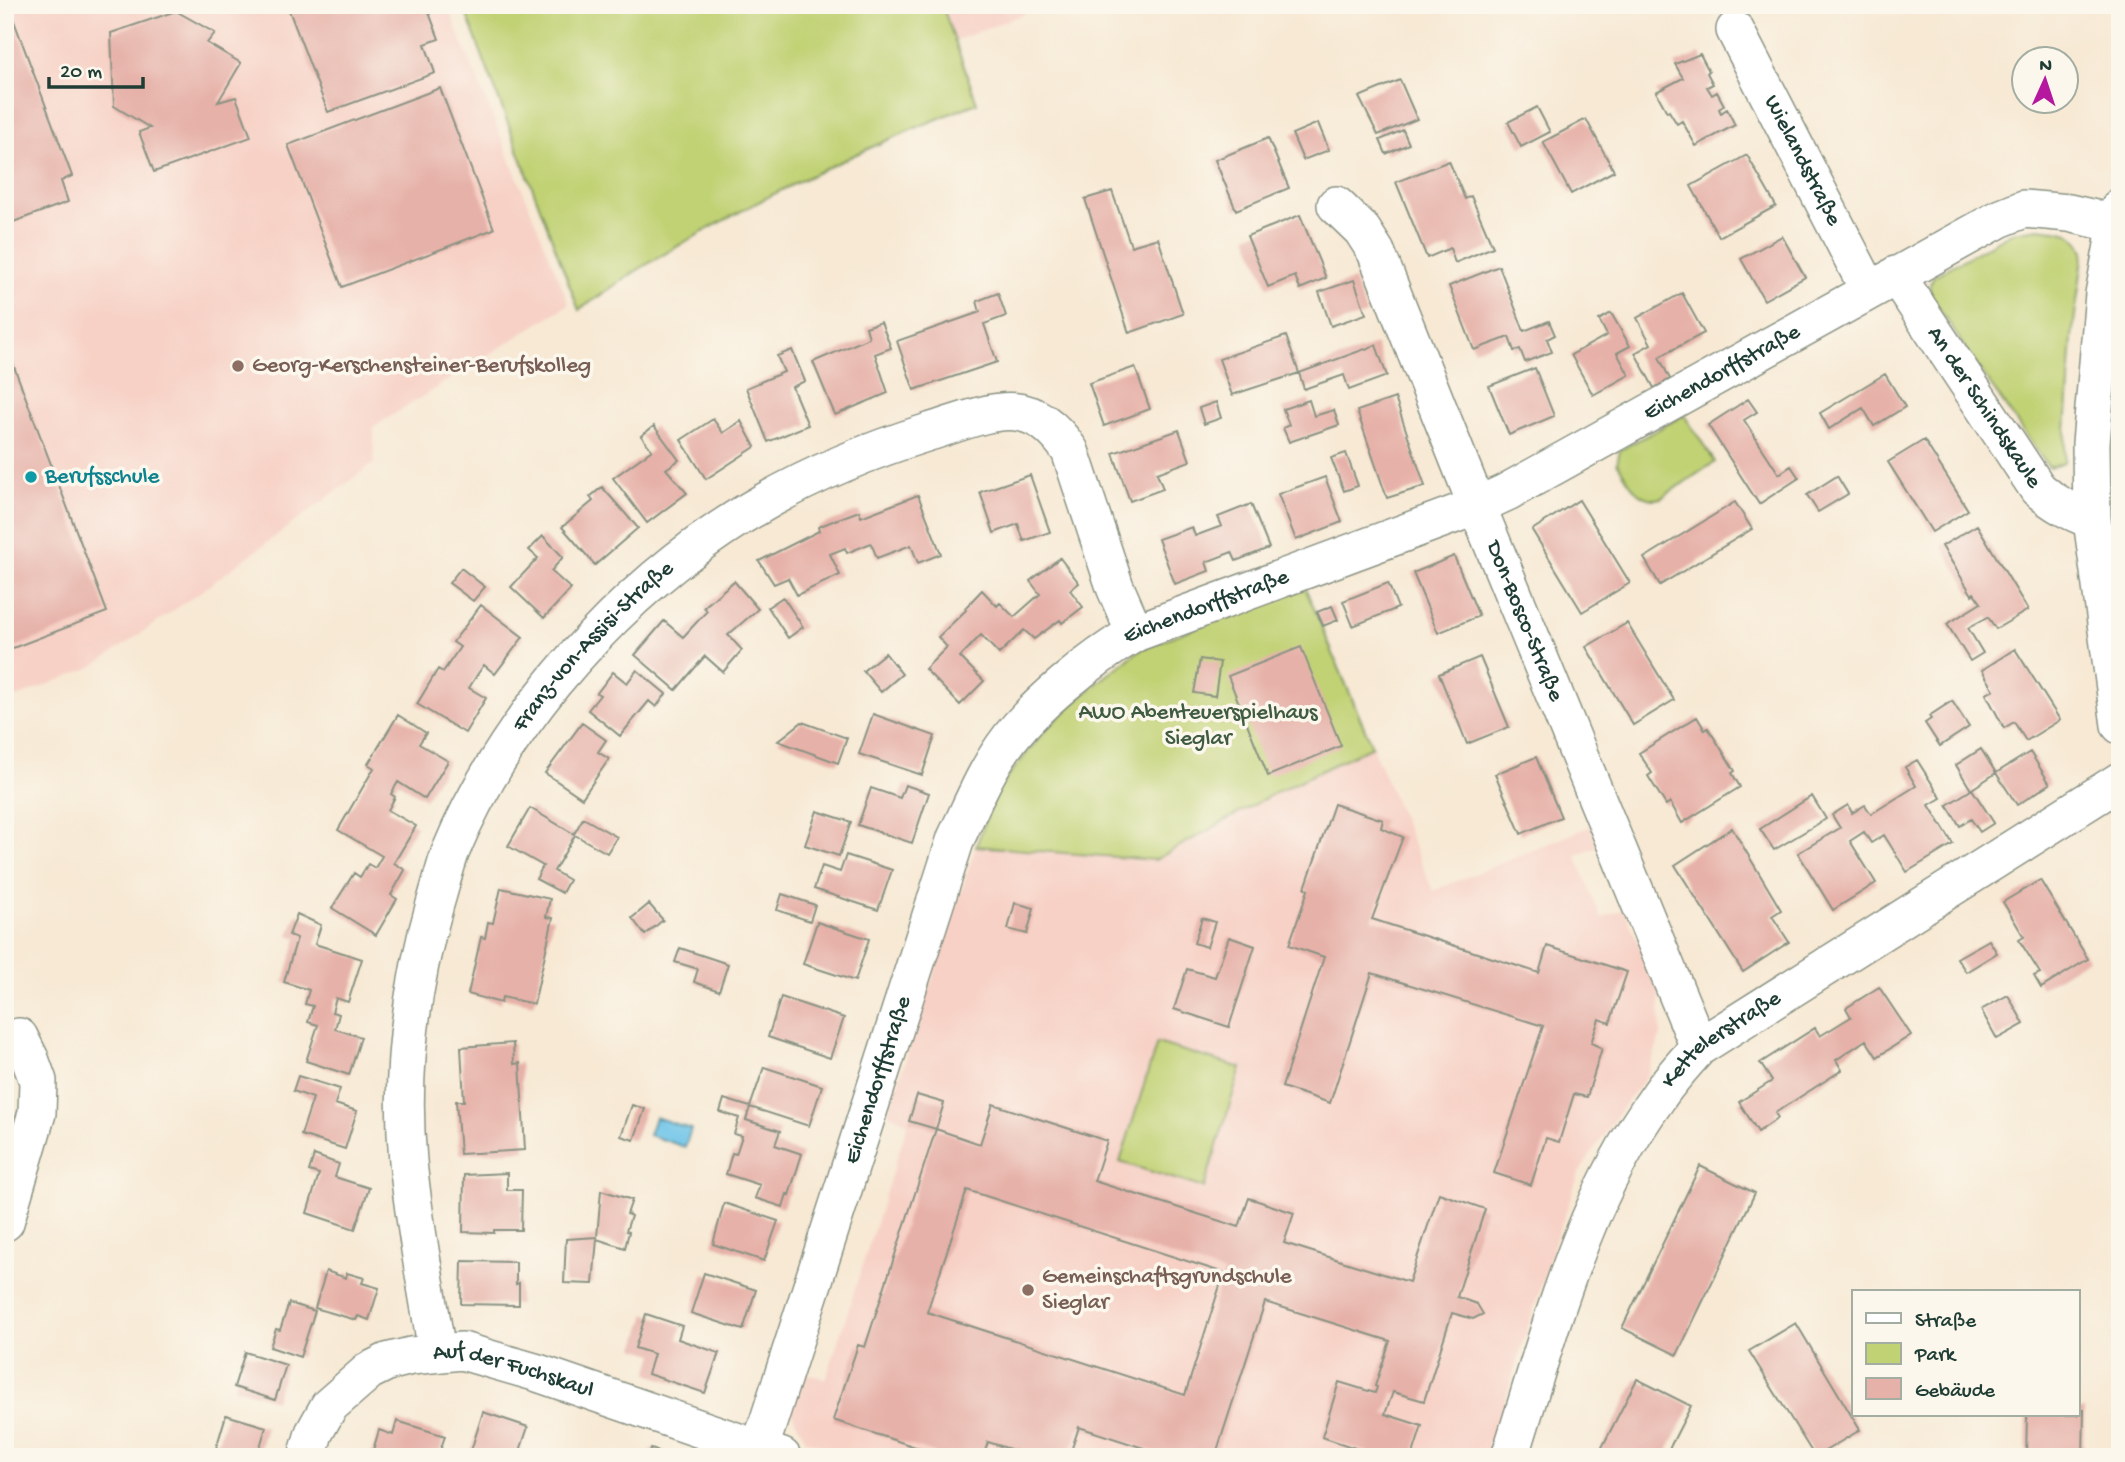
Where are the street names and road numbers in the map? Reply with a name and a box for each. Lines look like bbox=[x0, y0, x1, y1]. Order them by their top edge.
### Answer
street label: Wielandstraße bbox=[1758, 91, 1848, 232]
street label: Eichendorffstraße bbox=[1639, 318, 1806, 427]
street label: An der Schindskaule bbox=[1921, 321, 2048, 494]
street label: Don-Bosco-Straße bbox=[1479, 535, 1570, 707]
street label: Franz-von-Assisi-Straße bbox=[507, 554, 680, 738]
street label: Eichendorffstraße bbox=[1118, 563, 1294, 650]
street label: Kettelerstraße bbox=[1656, 984, 1787, 1094]
street label: Eichendorffstraße bbox=[839, 992, 918, 1167]
street label: Auf der Fuchskaul bbox=[432, 1337, 597, 1405]

